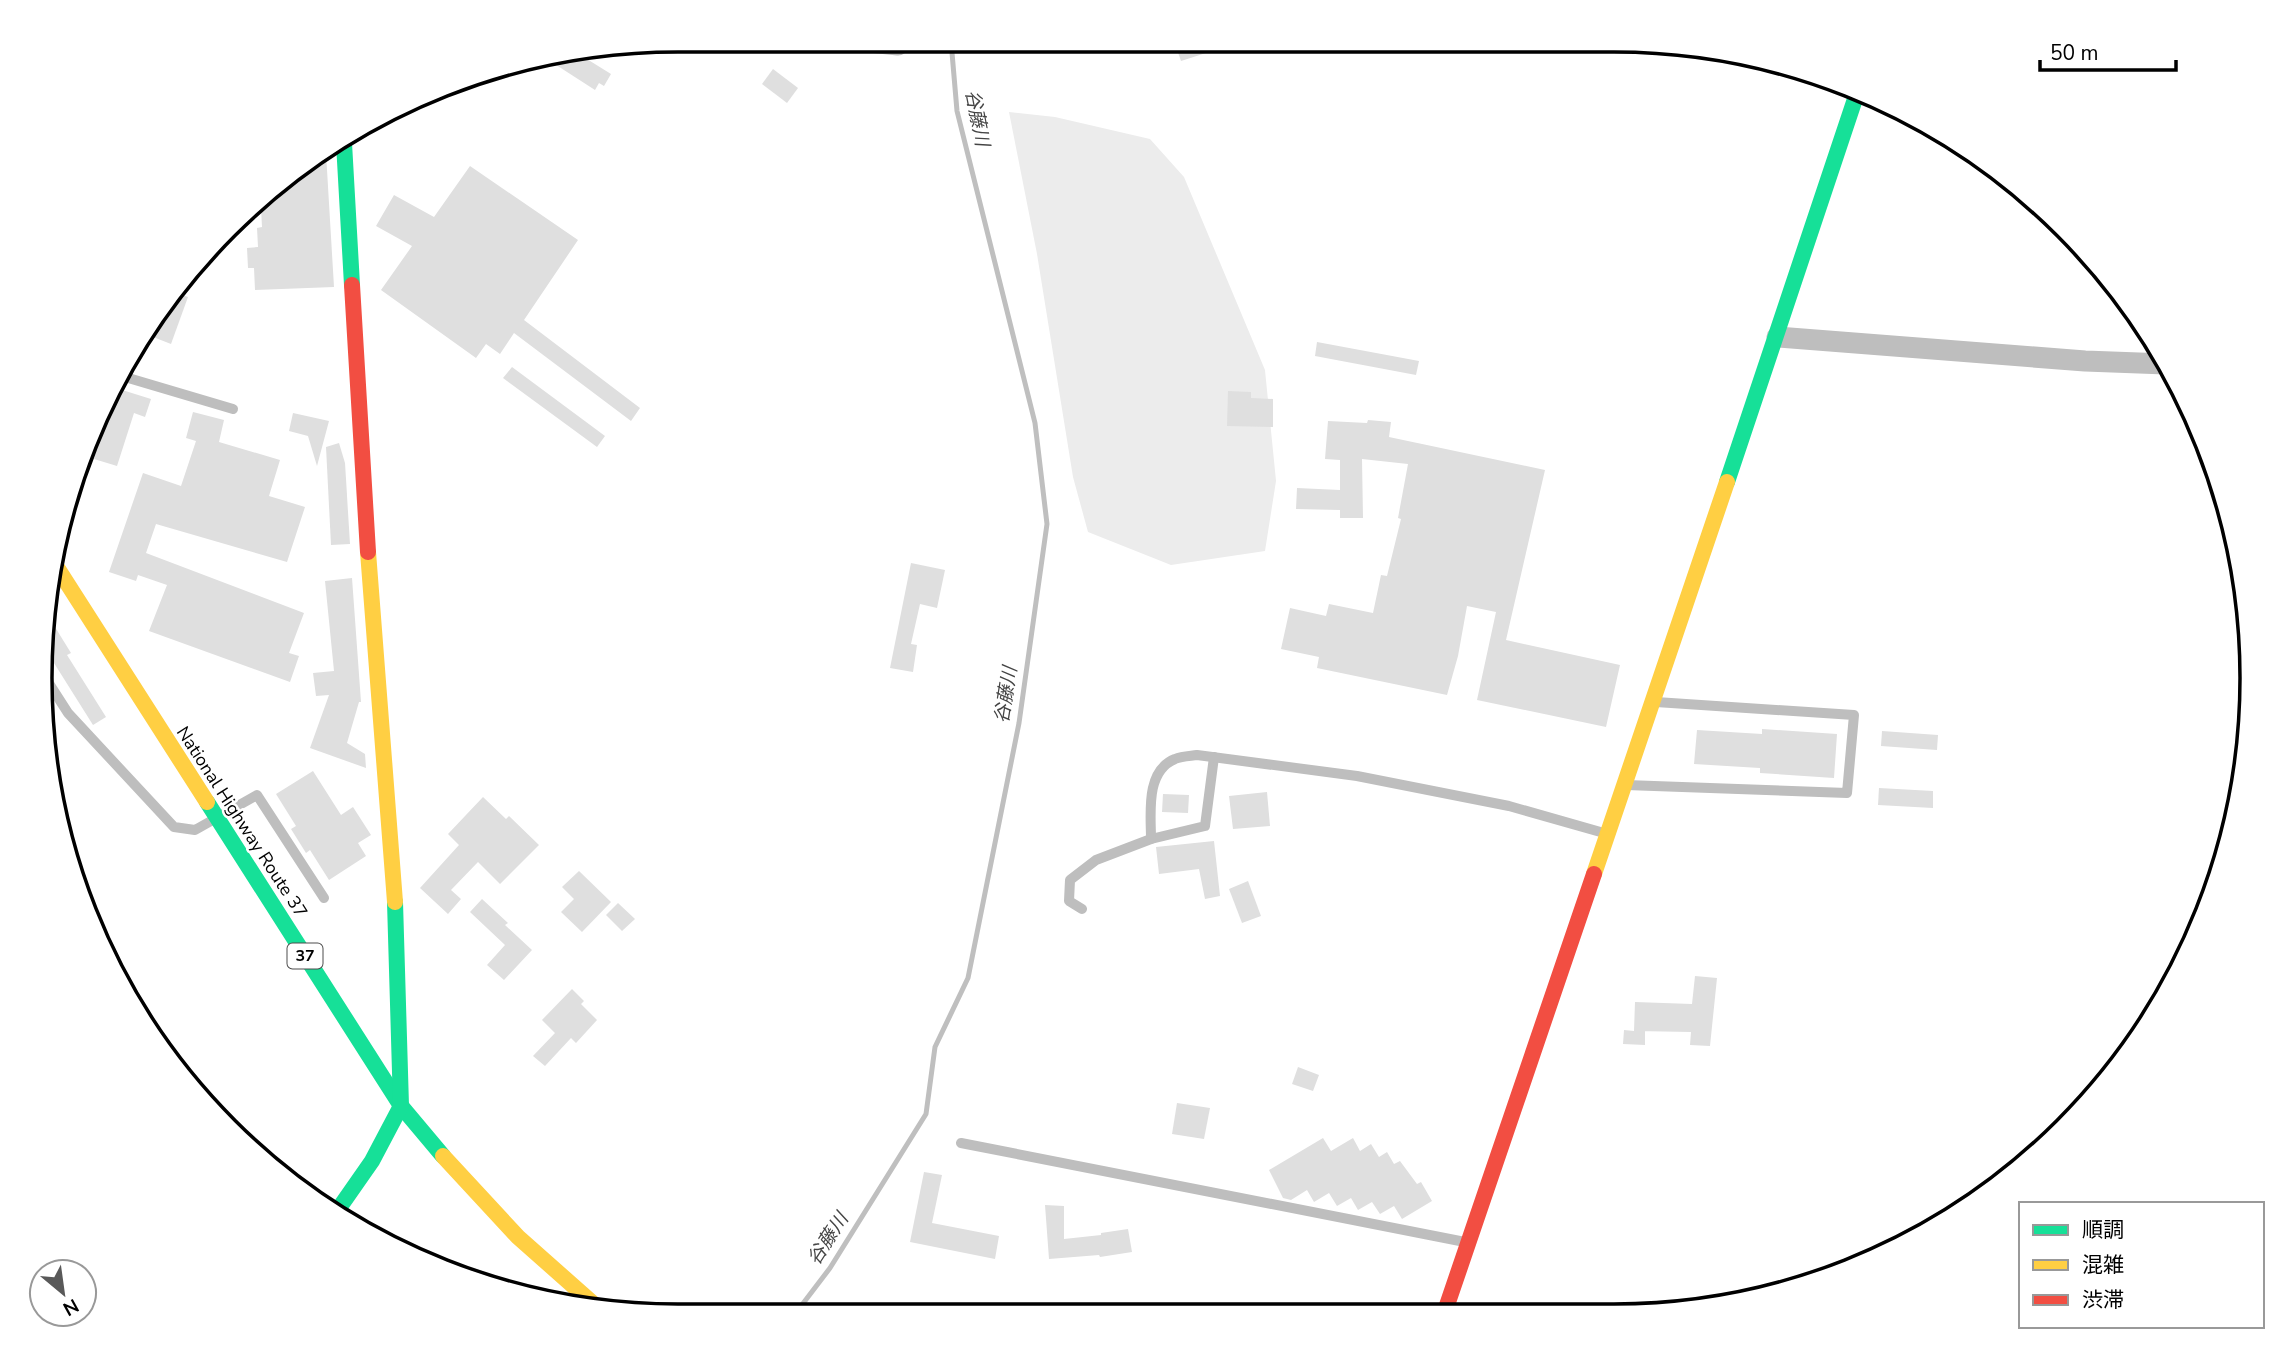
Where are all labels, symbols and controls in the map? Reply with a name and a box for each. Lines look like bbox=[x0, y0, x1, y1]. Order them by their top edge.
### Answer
scale bar bbox=[2040, 28, 2176, 72]
text: 50 m bbox=[2050, 39, 2099, 67]
water label: 谷藤川 bbox=[959, 88, 996, 150]
water label: 谷藤川 bbox=[989, 663, 1024, 725]
street label: National Highway Route 37 bbox=[171, 722, 313, 922]
road number: 37 bbox=[288, 944, 322, 968]
legend bbox=[2019, 1202, 2264, 1328]
water label: 谷藤川 bbox=[802, 1206, 856, 1270]
text: 順調 bbox=[2082, 1216, 2124, 1244]
text: 混雑 bbox=[2082, 1251, 2124, 1279]
north arrow bbox=[28, 1258, 98, 1328]
text: 渋滞 bbox=[2082, 1286, 2124, 1314]
text: N bbox=[58, 1292, 83, 1322]

